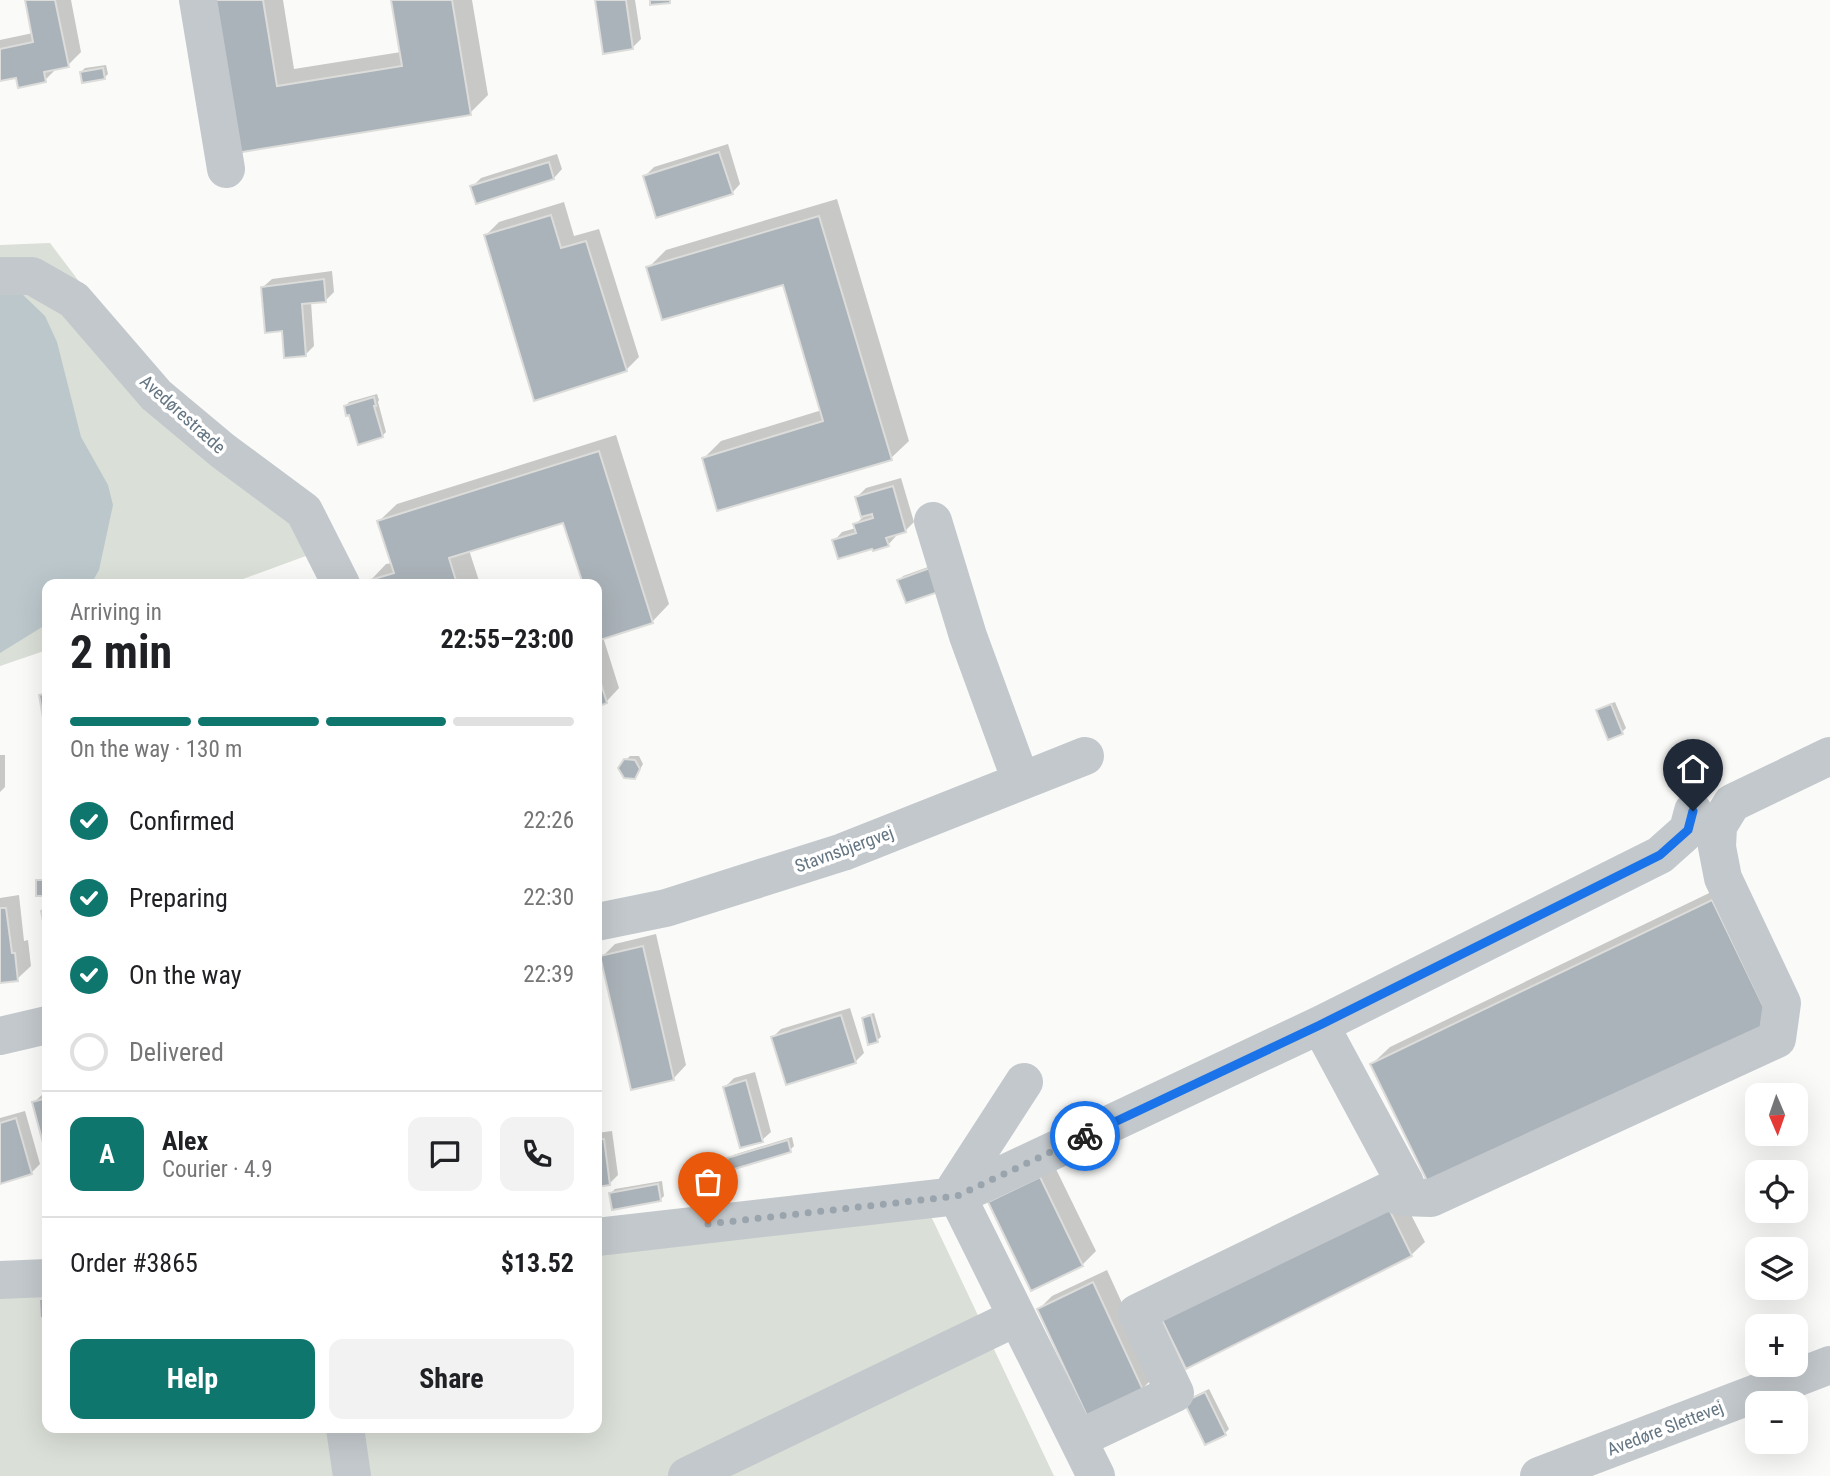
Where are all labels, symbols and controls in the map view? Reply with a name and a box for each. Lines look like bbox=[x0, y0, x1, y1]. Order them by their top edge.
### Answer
street label: Avedørestræde bbox=[136, 370, 230, 458]
text: Arriving in bbox=[70, 599, 162, 626]
text: 22:55–23:00 bbox=[440, 624, 574, 654]
text: 2 min bbox=[70, 625, 172, 679]
text: On the way · 130 m bbox=[70, 736, 242, 763]
pin bbox=[1663, 739, 1723, 811]
icon: home bbox=[1674, 750, 1712, 788]
icon: check bbox=[70, 802, 108, 840]
text: Confirmed bbox=[129, 806, 235, 836]
text: 22:26 bbox=[523, 807, 574, 834]
street label: Stavnsbjergvej bbox=[792, 821, 896, 877]
icon: check bbox=[70, 879, 108, 917]
text: Preparing bbox=[129, 883, 228, 913]
text: 22:30 bbox=[523, 884, 574, 911]
icon: check bbox=[70, 956, 108, 994]
text: On the way bbox=[129, 960, 242, 990]
text: 22:39 bbox=[523, 961, 574, 988]
text: Delivered bbox=[129, 1037, 224, 1067]
north arrow bbox=[1745, 1083, 1808, 1146]
map controls bbox=[1745, 1083, 1808, 1454]
courier bbox=[1050, 1101, 1120, 1171]
button: chat bbox=[408, 1117, 482, 1191]
button: phone bbox=[500, 1117, 574, 1191]
icon: bike bbox=[1066, 1117, 1104, 1155]
text: Alex bbox=[162, 1126, 208, 1156]
text: A bbox=[99, 1139, 115, 1169]
pin bbox=[678, 1152, 738, 1224]
text: Courier · 4.9 bbox=[162, 1156, 273, 1183]
button: locate bbox=[1745, 1160, 1808, 1223]
icon: bag bbox=[689, 1163, 727, 1201]
button: layers bbox=[1745, 1237, 1808, 1300]
text: Order #3865 bbox=[70, 1248, 198, 1278]
text: $13.52 bbox=[501, 1248, 574, 1278]
button: + bbox=[1745, 1314, 1808, 1377]
button: Help bbox=[70, 1339, 315, 1419]
button: Share bbox=[329, 1339, 574, 1419]
button: − bbox=[1745, 1391, 1808, 1454]
street label: Avedøre Slettevej bbox=[1604, 1396, 1726, 1460]

